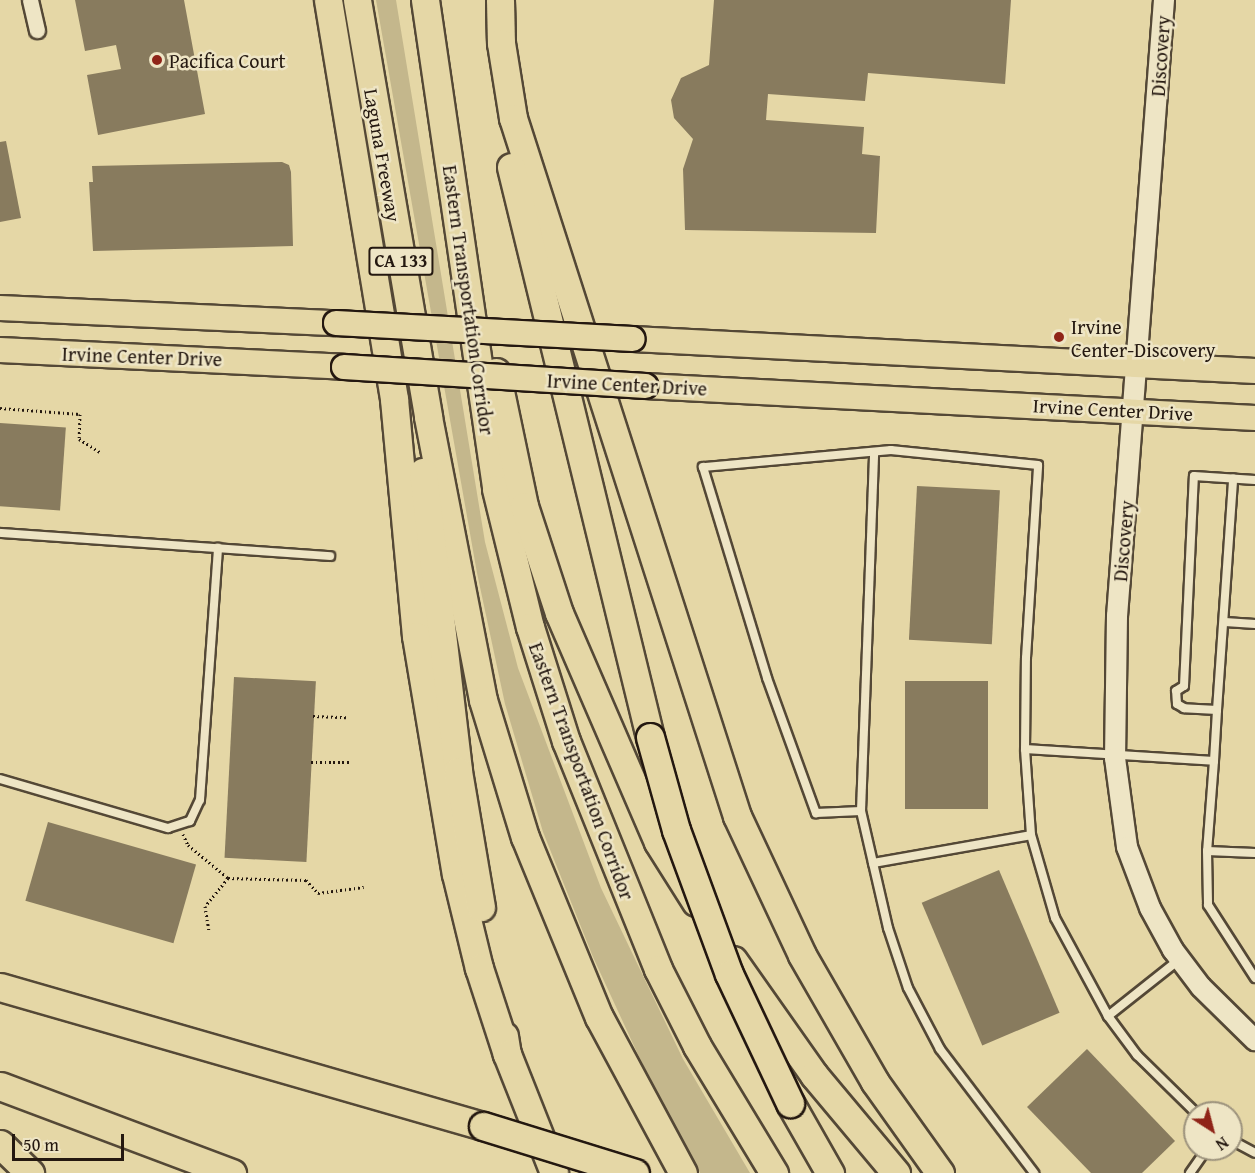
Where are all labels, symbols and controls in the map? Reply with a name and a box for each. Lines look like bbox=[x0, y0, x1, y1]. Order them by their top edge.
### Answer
street label: Discovery bbox=[1145, 15, 1175, 97]
place label: Pacifica Court bbox=[169, 48, 286, 72]
marker: Pacifica Court bbox=[150, 53, 164, 67]
street label: Laguna Freeway bbox=[359, 87, 407, 223]
street label: Eastern Transportation Corridor bbox=[438, 164, 500, 436]
road number: CA 133 bbox=[368, 246, 434, 276]
place label: Irvine Center-Discovery bbox=[1071, 314, 1215, 361]
marker: Irvine Center-Discovery bbox=[1052, 330, 1066, 344]
street label: Irvine Center Drive bbox=[61, 341, 223, 371]
street label: Irvine Center Drive bbox=[546, 368, 708, 400]
street label: Irvine Center Drive bbox=[1032, 393, 1194, 425]
street label: Discovery bbox=[1107, 499, 1139, 583]
street label: Eastern Transportation Corridor bbox=[524, 639, 640, 903]
north arrow bbox=[1183, 1101, 1243, 1161]
scale bar bbox=[15, 1122, 128, 1160]
text: 50 m bbox=[23, 1131, 59, 1158]
text: N bbox=[1211, 1131, 1234, 1157]

